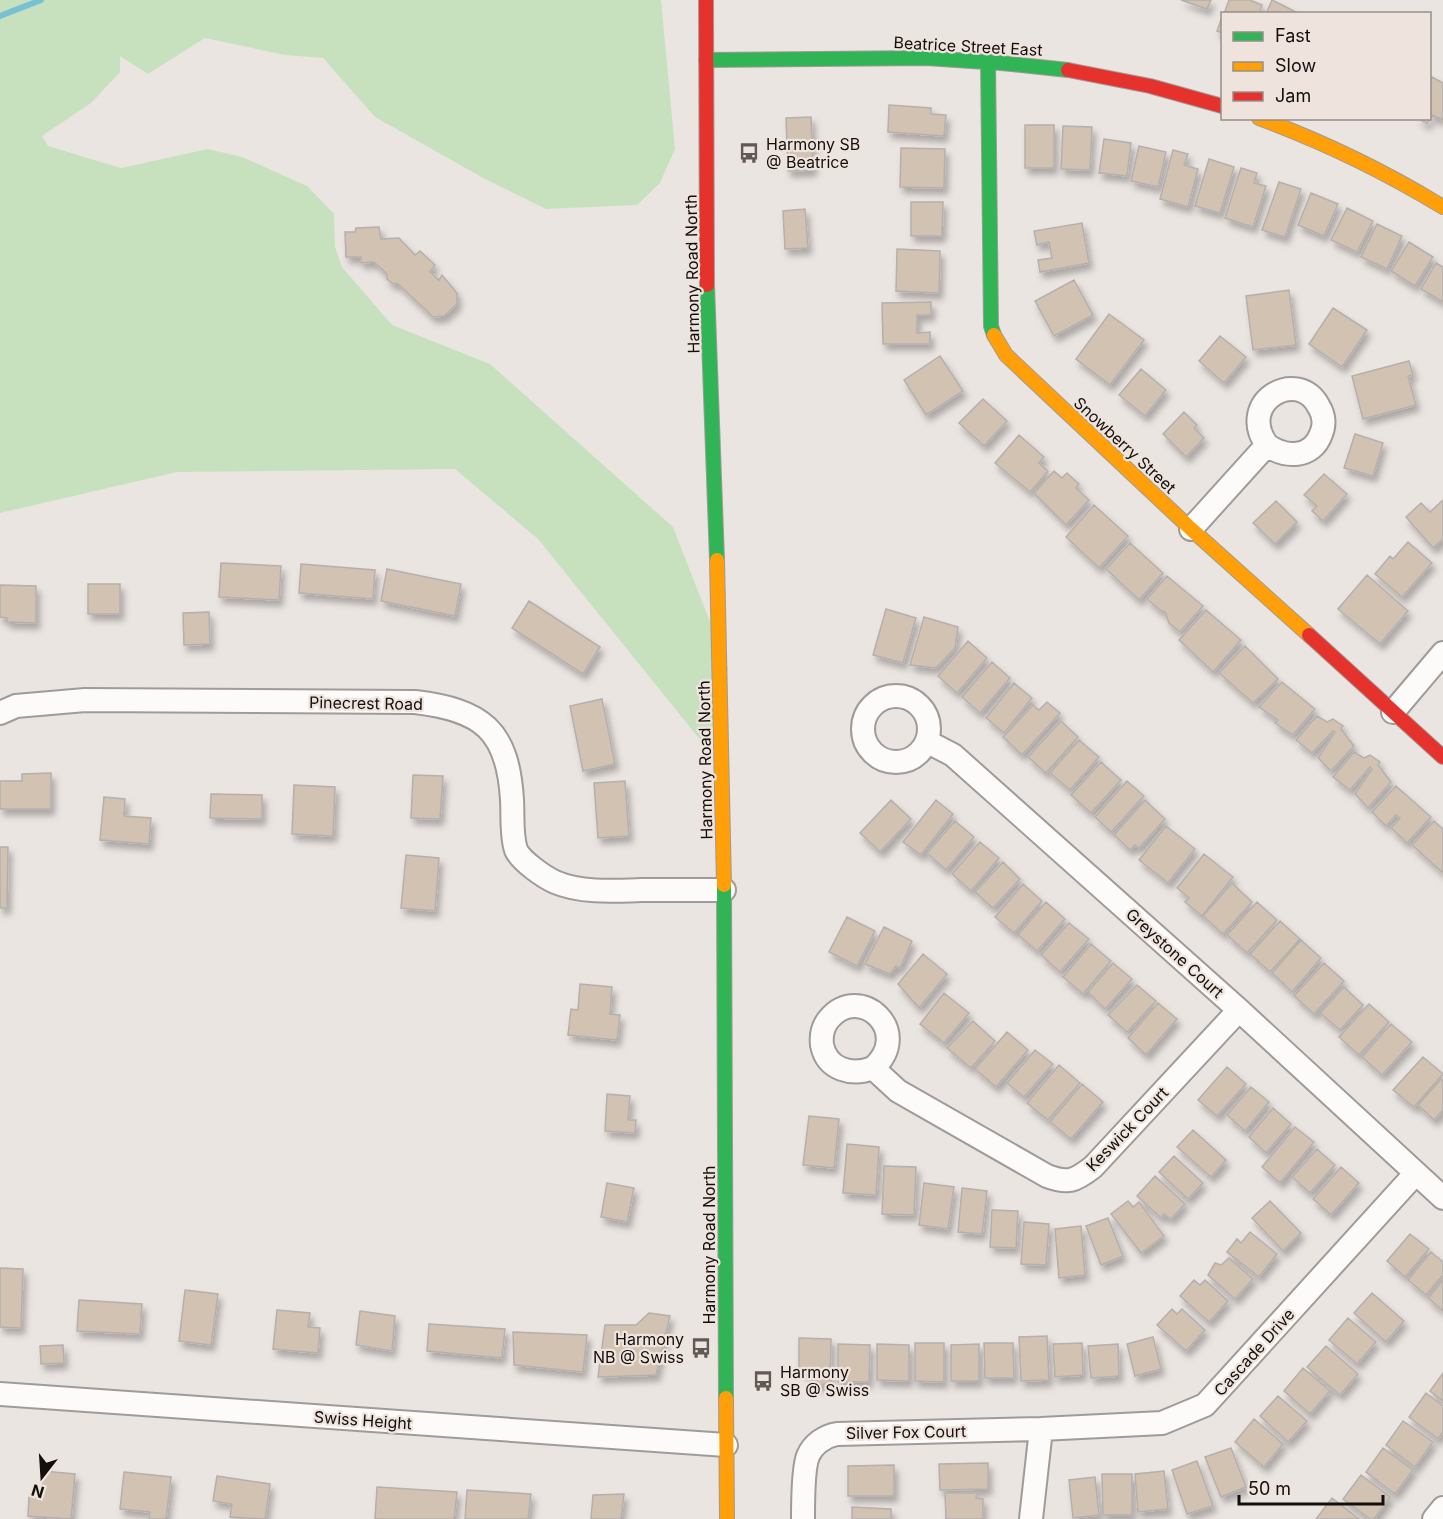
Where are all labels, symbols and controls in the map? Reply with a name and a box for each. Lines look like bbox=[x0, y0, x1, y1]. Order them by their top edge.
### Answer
legend bbox=[1221, 12, 1431, 120]
text: Fast bbox=[1275, 25, 1311, 46]
street label: Beatrice Street East bbox=[893, 32, 1043, 60]
text: Slow bbox=[1275, 55, 1316, 76]
text: Jam bbox=[1275, 85, 1311, 106]
place label: Harmony SB @ Beatrice bbox=[766, 134, 860, 172]
bus stop icon: Harmony SB @ Beatrice bbox=[737, 141, 761, 165]
street label: Harmony Road North bbox=[681, 194, 703, 354]
street label: Snowberry Street bbox=[1070, 393, 1180, 497]
street label: Harmony Road North bbox=[694, 680, 716, 840]
street label: Pinecrest Road bbox=[309, 692, 423, 714]
street label: Greystone Court bbox=[1122, 904, 1228, 1002]
street label: Keswick Court bbox=[1082, 1083, 1172, 1175]
street label: Harmony Road North bbox=[699, 1165, 719, 1325]
street label: Cascade Drive bbox=[1210, 1304, 1298, 1400]
place label: Harmony NB @ Swiss bbox=[593, 1329, 684, 1367]
bus stop icon: Harmony NB @ Swiss bbox=[689, 1336, 713, 1360]
place label: Harmony SB @ Swiss bbox=[780, 1362, 869, 1400]
bus stop icon: Harmony SB @ Swiss bbox=[751, 1369, 775, 1393]
street label: Swiss Height bbox=[313, 1407, 413, 1433]
street label: Silver Fox Court bbox=[846, 1421, 966, 1443]
north arrow bbox=[12, 1447, 72, 1507]
scale bar bbox=[1239, 1468, 1383, 1506]
text: 50 m bbox=[1248, 1478, 1291, 1499]
text: N bbox=[29, 1480, 46, 1503]

